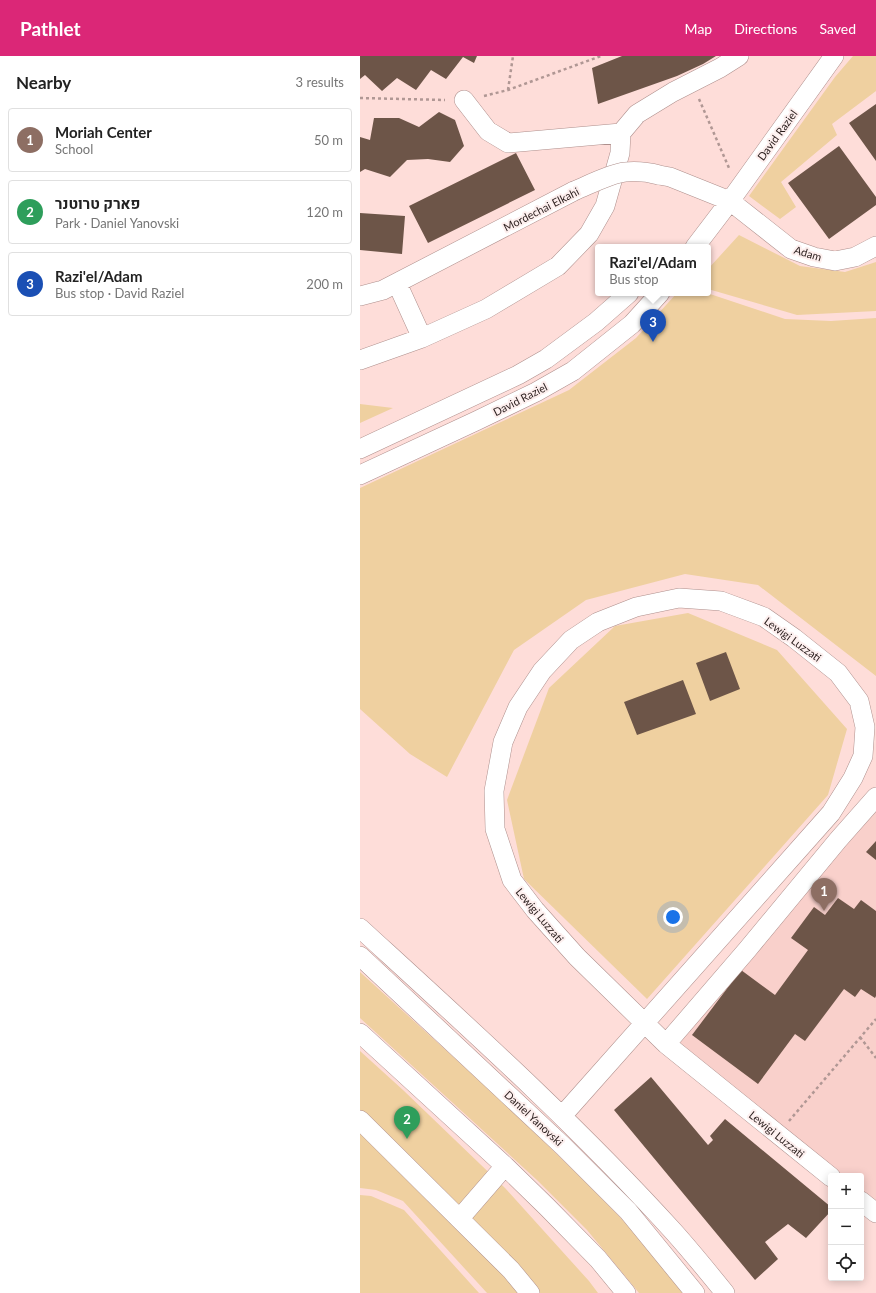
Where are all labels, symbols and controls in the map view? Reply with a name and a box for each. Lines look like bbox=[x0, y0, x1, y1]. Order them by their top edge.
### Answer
text: Pathlet bbox=[20, 17, 81, 40]
text: Map bbox=[685, 20, 712, 37]
text: Directions bbox=[734, 20, 797, 37]
text: Saved bbox=[819, 20, 856, 37]
text: Nearby bbox=[16, 72, 71, 93]
text: 3 results bbox=[296, 74, 344, 90]
street label: David Raziel bbox=[754, 107, 800, 163]
text: Moriah Center bbox=[55, 123, 152, 141]
text: 1 bbox=[26, 132, 34, 148]
text: 50 m bbox=[314, 132, 343, 148]
text: School bbox=[55, 141, 93, 157]
street label: Mordechai Elkahi bbox=[501, 184, 581, 234]
text: פארק טרוטנר bbox=[55, 194, 141, 212]
text: 2 bbox=[26, 204, 34, 220]
text: 120 m bbox=[306, 204, 343, 220]
text: Park · Daniel Yanovski bbox=[55, 215, 179, 231]
street label: Adam bbox=[793, 243, 823, 263]
popup bbox=[595, 244, 711, 296]
text: Razi'el/Adam bbox=[609, 253, 697, 271]
text: Razi'el/Adam bbox=[55, 267, 142, 285]
text: Bus stop bbox=[609, 271, 659, 287]
text: 3 bbox=[26, 276, 34, 292]
text: 200 m bbox=[306, 276, 343, 292]
text: Bus stop · David Raziel bbox=[55, 285, 184, 301]
pin: 3 bbox=[640, 309, 666, 342]
street label: David Raziel bbox=[491, 380, 549, 418]
street label: Lewigi Luzzati bbox=[762, 614, 824, 664]
pin: 1 bbox=[811, 878, 837, 911]
street label: Lewigi Luzzati bbox=[513, 885, 567, 945]
your location bbox=[663, 907, 683, 927]
street label: Daniel Yanovski bbox=[502, 1088, 566, 1149]
pin: 2 bbox=[394, 1106, 420, 1139]
street label: Lewigi Luzzati bbox=[747, 1108, 807, 1160]
map controls bbox=[828, 1173, 864, 1281]
button: + bbox=[828, 1173, 864, 1209]
button: − bbox=[828, 1209, 864, 1245]
button: locate bbox=[828, 1245, 864, 1281]

